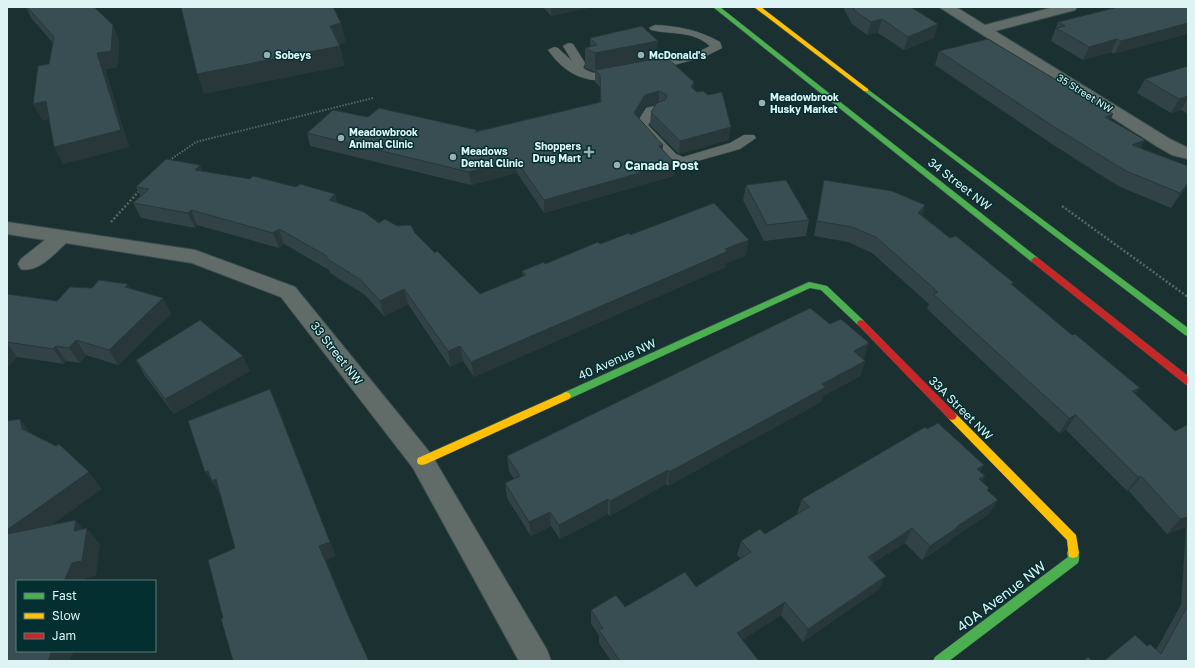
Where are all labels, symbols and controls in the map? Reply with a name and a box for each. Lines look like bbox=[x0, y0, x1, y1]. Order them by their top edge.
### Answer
place label: Sobeys bbox=[275, 49, 311, 61]
place label: McDonald's bbox=[649, 49, 706, 61]
marker: Sobeys bbox=[262, 50, 272, 60]
marker: McDonald's bbox=[636, 50, 646, 60]
street label: 35 Street NW bbox=[1055, 71, 1115, 115]
place label: Meadowbrook Husky Market bbox=[770, 91, 839, 115]
marker: Meadowbrook Husky Market bbox=[757, 98, 767, 108]
place label: Meadowbrook Animal Clinic bbox=[349, 126, 418, 150]
marker: Meadowbrook Animal Clinic bbox=[336, 133, 346, 143]
place label: Shoppers Drug Mart bbox=[533, 140, 581, 164]
place label: Meadows Dental Clinic bbox=[461, 145, 524, 169]
marker: Shoppers Drug Mart bbox=[584, 147, 594, 157]
marker: Meadows Dental Clinic bbox=[448, 152, 458, 162]
street label: 34 Street NW bbox=[925, 155, 995, 214]
place label: Canada Post bbox=[625, 158, 699, 173]
marker: Canada Post bbox=[612, 160, 622, 170]
street label: 33 Street NW bbox=[308, 318, 367, 388]
street label: 40 Avenue NW bbox=[576, 335, 659, 383]
street label: 33A Street NW bbox=[926, 373, 996, 443]
street label: 40A Avenue NW bbox=[953, 557, 1049, 635]
legend bbox=[16, 580, 156, 652]
text: Fast bbox=[52, 588, 77, 603]
text: Slow bbox=[52, 608, 80, 623]
text: Jam bbox=[52, 628, 76, 643]

